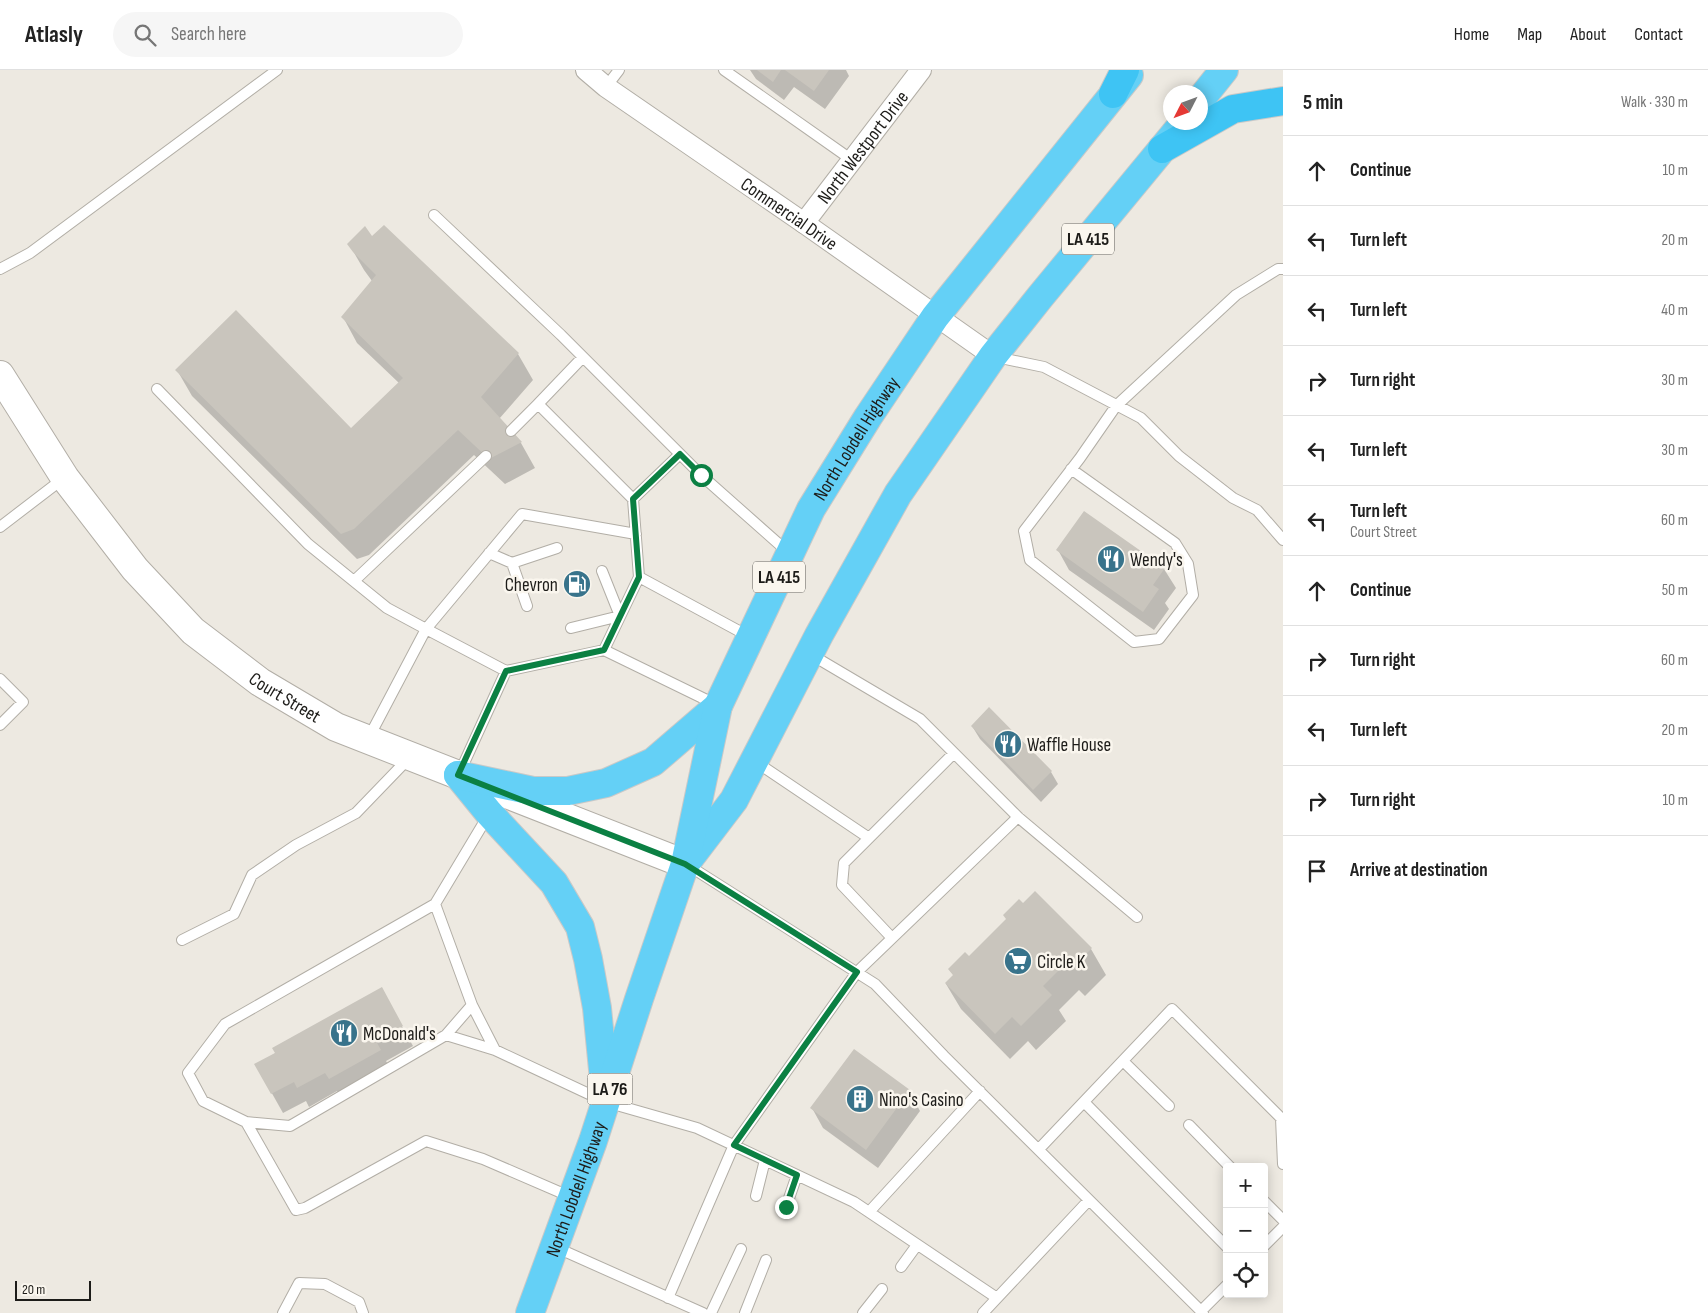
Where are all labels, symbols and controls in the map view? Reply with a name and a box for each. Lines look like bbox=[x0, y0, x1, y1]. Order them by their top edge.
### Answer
search box bbox=[113, 12, 463, 57]
text: Atlasly bbox=[25, 20, 83, 49]
icon: search bbox=[131, 21, 159, 49]
text: Search here bbox=[171, 23, 246, 46]
text: Home bbox=[1454, 24, 1489, 45]
text: Map bbox=[1517, 24, 1542, 45]
text: About bbox=[1570, 24, 1606, 45]
text: Contact bbox=[1634, 24, 1683, 45]
north arrow bbox=[1163, 85, 1208, 130]
street label: North Westport Drive bbox=[813, 87, 914, 209]
text: 5 min bbox=[1303, 90, 1343, 115]
text: Walk · 330 m bbox=[1621, 93, 1688, 112]
icon: ahead bbox=[1303, 157, 1331, 185]
text: Continue bbox=[1350, 159, 1411, 182]
text: 10 m bbox=[1662, 161, 1688, 180]
street label: Commercial Drive bbox=[736, 173, 841, 256]
road number: LA 415 bbox=[1062, 223, 1114, 254]
icon: left bbox=[1303, 227, 1331, 255]
text: Turn left bbox=[1350, 229, 1407, 252]
text: 20 m bbox=[1661, 231, 1688, 250]
icon: left bbox=[1303, 297, 1331, 325]
text: Turn left bbox=[1350, 299, 1407, 322]
text: 40 m bbox=[1661, 301, 1688, 320]
icon: right bbox=[1303, 367, 1331, 395]
text: Turn right bbox=[1350, 369, 1415, 392]
text: 30 m bbox=[1661, 371, 1688, 390]
street label: North Lobdell Highway bbox=[809, 372, 905, 505]
icon: left bbox=[1303, 437, 1331, 465]
text: Turn left bbox=[1350, 439, 1407, 462]
text: 30 m bbox=[1661, 441, 1688, 460]
route start bbox=[690, 464, 713, 487]
text: Turn left bbox=[1350, 500, 1407, 523]
icon: left bbox=[1303, 507, 1331, 535]
text: 60 m bbox=[1661, 511, 1688, 530]
text: Court Street bbox=[1350, 523, 1417, 542]
restaurant icon: Wendy's bbox=[1096, 544, 1126, 574]
place label: Wendy's bbox=[1130, 549, 1183, 572]
road number: LA 415 bbox=[753, 562, 805, 592]
fuel station icon: Chevron bbox=[562, 569, 592, 599]
place label: Chevron bbox=[505, 574, 558, 597]
icon: ahead bbox=[1303, 577, 1331, 605]
text: Continue bbox=[1350, 579, 1411, 602]
text: 50 m bbox=[1662, 581, 1688, 600]
icon: right bbox=[1303, 647, 1331, 675]
text: Turn right bbox=[1350, 649, 1415, 672]
text: 60 m bbox=[1661, 651, 1688, 670]
street label: Court Street bbox=[244, 668, 325, 728]
icon: left bbox=[1303, 717, 1331, 745]
text: Turn left bbox=[1350, 719, 1407, 742]
text: 20 m bbox=[1661, 721, 1688, 740]
restaurant icon: Waffle House bbox=[993, 729, 1023, 759]
place label: Waffle House bbox=[1027, 734, 1111, 757]
icon: right bbox=[1303, 787, 1331, 815]
text: Turn right bbox=[1350, 789, 1415, 812]
text: 10 m bbox=[1662, 791, 1688, 810]
icon: arrive bbox=[1303, 857, 1331, 885]
text: Arrive at destination bbox=[1350, 859, 1488, 882]
supermarket icon: Circle K bbox=[1003, 946, 1033, 976]
place label: Circle K bbox=[1037, 951, 1086, 974]
restaurant icon: McDonald's bbox=[329, 1018, 359, 1048]
place label: McDonald's bbox=[363, 1023, 436, 1046]
road number: LA 76 bbox=[588, 1074, 632, 1104]
building icon: Nino's Casino bbox=[845, 1084, 875, 1114]
place label: Nino's Casino bbox=[879, 1089, 964, 1112]
street label: North Lobdell Highway bbox=[542, 1118, 612, 1260]
map controls bbox=[1223, 1163, 1268, 1298]
button: + bbox=[1223, 1163, 1268, 1208]
route end bbox=[775, 1196, 798, 1219]
button: − bbox=[1223, 1208, 1268, 1253]
button: locate bbox=[1223, 1253, 1268, 1298]
scale bar bbox=[15, 1278, 91, 1301]
text: 20 m bbox=[22, 1281, 45, 1298]

